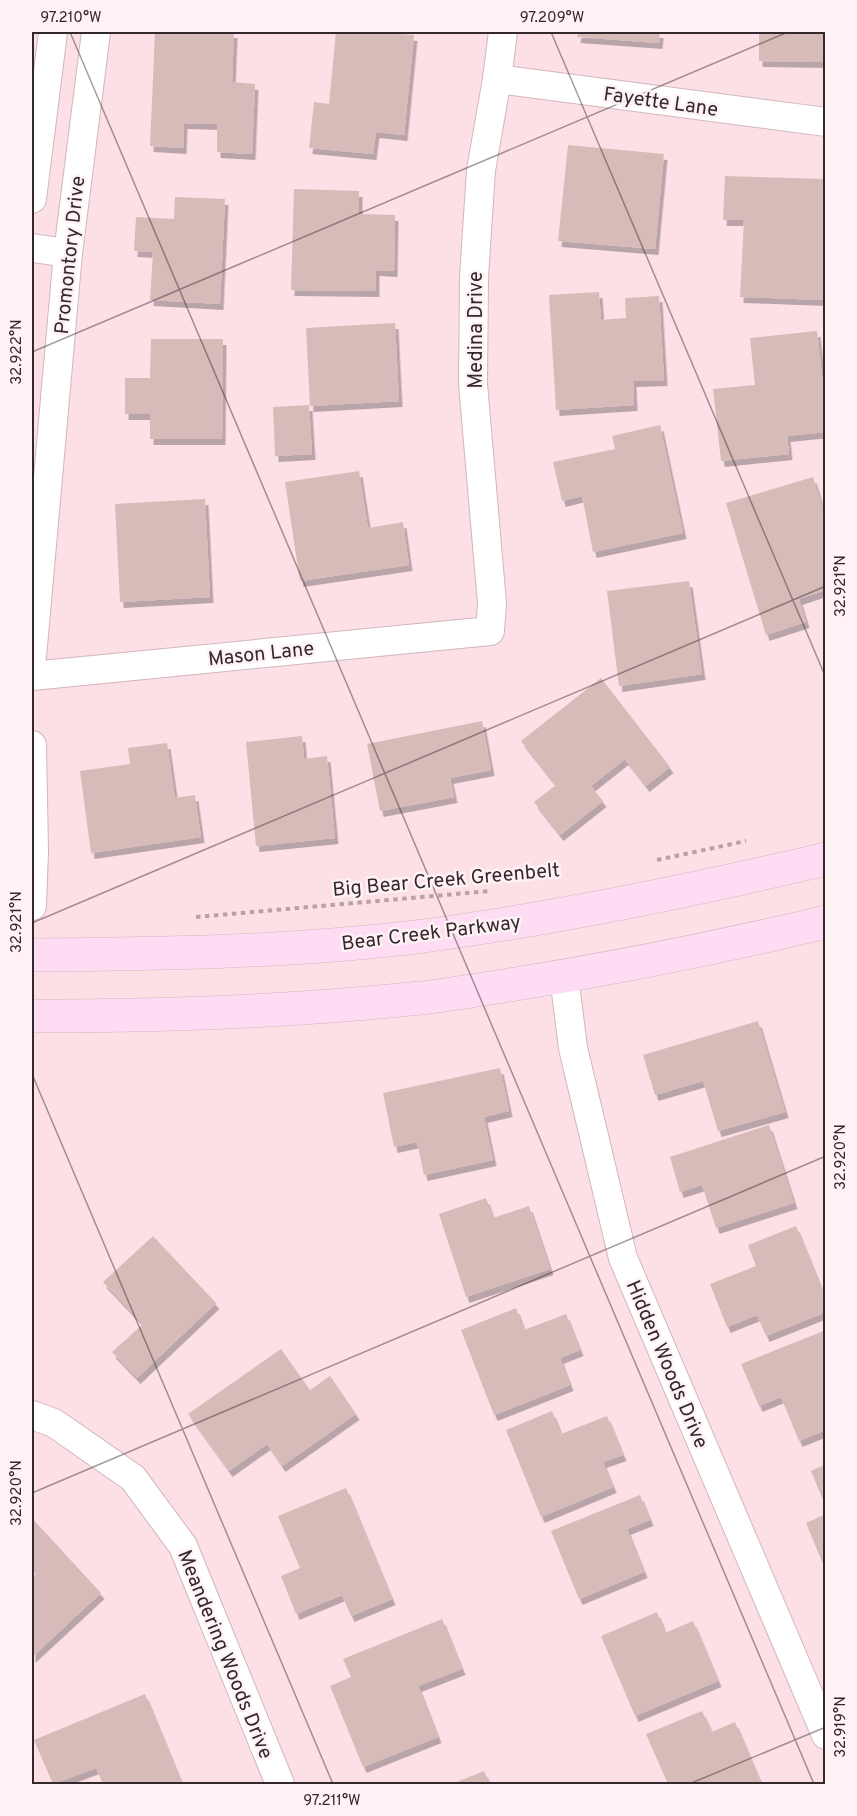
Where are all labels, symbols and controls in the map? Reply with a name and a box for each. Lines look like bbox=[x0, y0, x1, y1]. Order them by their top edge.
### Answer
text: 97.210°W bbox=[40, 9, 102, 28]
text: 97.209°W bbox=[520, 9, 584, 28]
street label: Fayette Lane bbox=[602, 82, 720, 124]
street label: Promontory Drive bbox=[50, 175, 92, 336]
street label: Medina Drive bbox=[464, 271, 490, 389]
text: 32.922°N bbox=[8, 319, 27, 385]
text: 32.921°N bbox=[832, 555, 851, 617]
street label: Mason Lane bbox=[207, 636, 316, 673]
street label: Big Bear Creek Greenbelt bbox=[331, 858, 561, 904]
text: 32.921°N bbox=[8, 891, 27, 953]
street label: Bear Creek Parkway bbox=[340, 910, 523, 958]
text: 32.920°N bbox=[832, 1124, 851, 1190]
street label: Hidden Woods Drive bbox=[619, 1277, 713, 1453]
text: 32.920°N bbox=[8, 1460, 27, 1526]
street label: Meandering Woods Drive bbox=[170, 1546, 278, 1763]
text: 32.919°N bbox=[832, 1696, 851, 1758]
text: 97.211°W bbox=[303, 1792, 361, 1811]

